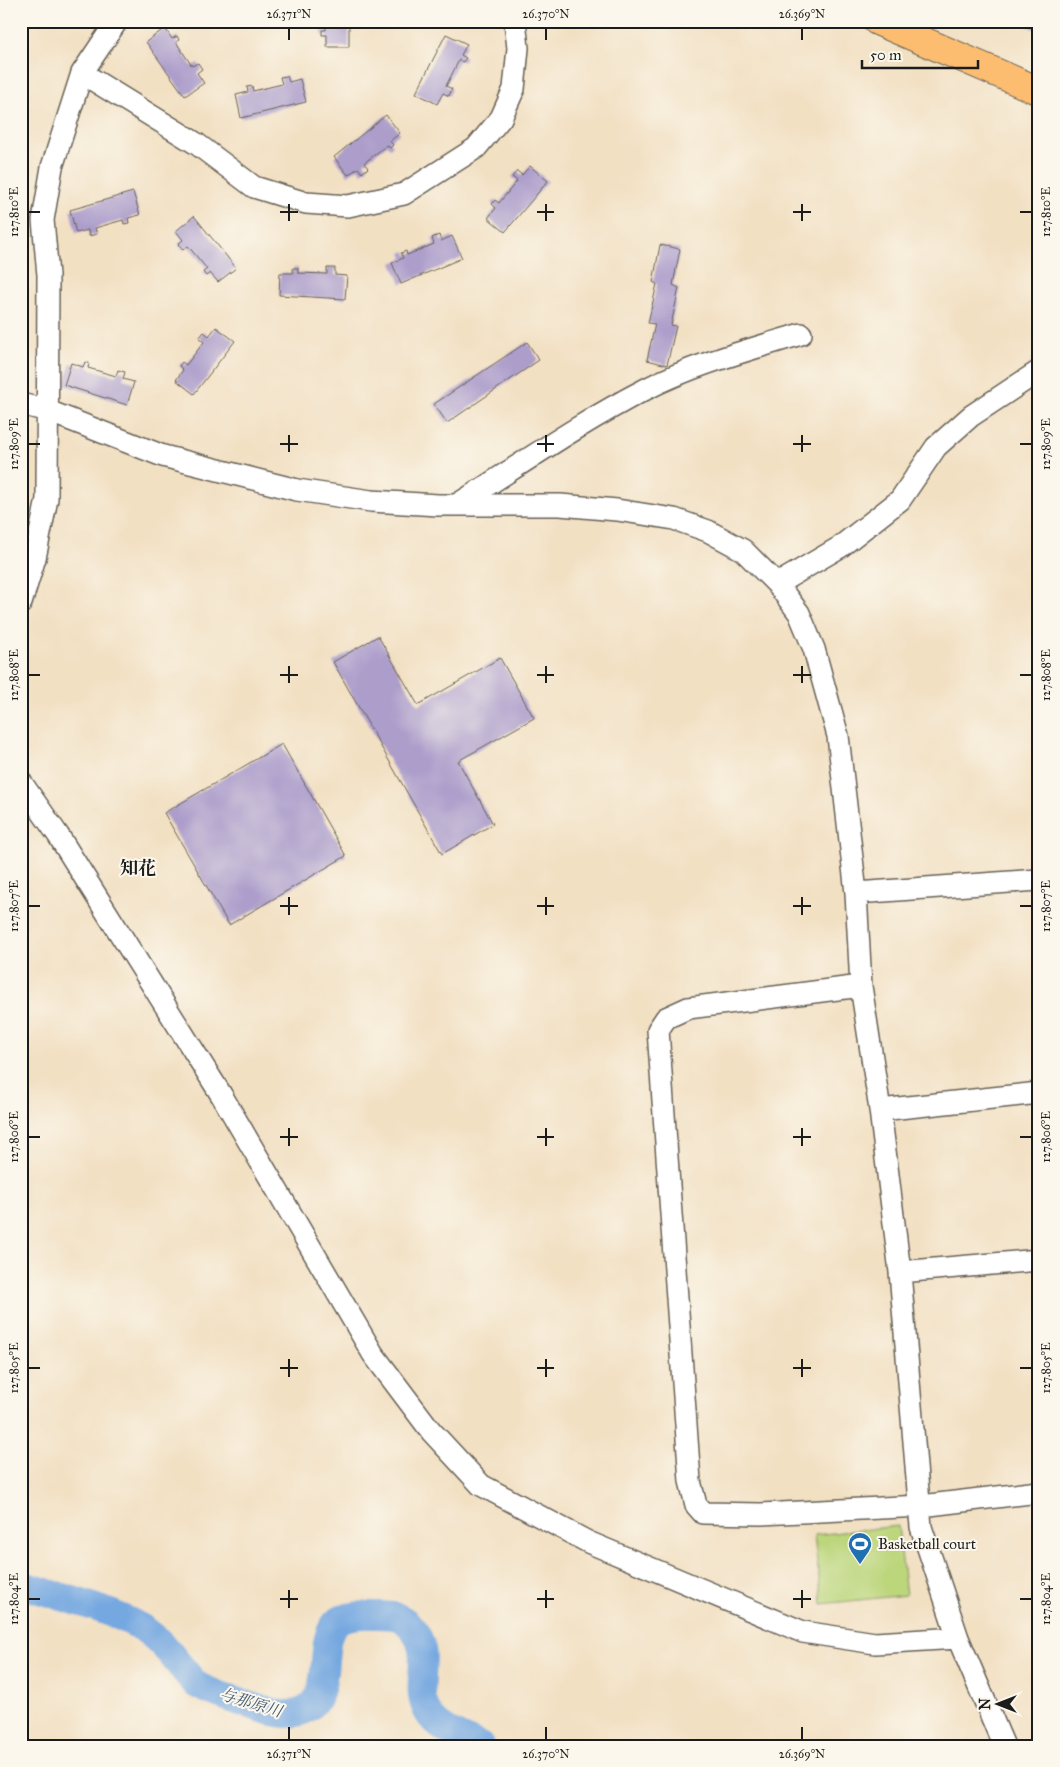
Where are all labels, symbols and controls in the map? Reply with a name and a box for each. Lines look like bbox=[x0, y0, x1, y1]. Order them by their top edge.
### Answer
text: 26.371°N bbox=[266, 7, 312, 21]
text: 26.370°N bbox=[522, 7, 570, 21]
text: 26.369°N bbox=[779, 7, 825, 21]
scale bar bbox=[862, 38, 979, 70]
text: 50 m bbox=[870, 46, 902, 64]
text: 127.810°E bbox=[7, 187, 21, 237]
text: 127.810°E bbox=[1039, 187, 1053, 237]
text: 127.809°E bbox=[7, 418, 21, 470]
text: 127.809°E bbox=[1039, 418, 1053, 470]
text: 127.808°E bbox=[7, 649, 21, 701]
text: 127.808°E bbox=[1039, 649, 1053, 701]
district label: 知花 bbox=[120, 857, 156, 879]
text: 127.807°E bbox=[7, 880, 21, 932]
text: 127.807°E bbox=[1039, 880, 1053, 932]
text: 127.806°E bbox=[7, 1111, 21, 1163]
text: 127.806°E bbox=[1039, 1111, 1053, 1163]
text: 127.805°E bbox=[7, 1342, 21, 1393]
text: 127.805°E bbox=[1039, 1342, 1053, 1393]
sports icon: Basketball court bbox=[847, 1531, 873, 1565]
place label: Basketball court bbox=[878, 1535, 977, 1553]
text: 127.804°E bbox=[7, 1573, 21, 1625]
text: 127.804°E bbox=[1039, 1573, 1053, 1625]
north arrow bbox=[972, 1680, 1022, 1730]
water label: 与那原川 bbox=[217, 1684, 286, 1722]
text: N bbox=[977, 1698, 994, 1710]
text: 26.371°N bbox=[266, 1747, 312, 1761]
text: 26.370°N bbox=[522, 1747, 570, 1761]
text: 26.369°N bbox=[779, 1747, 825, 1761]

